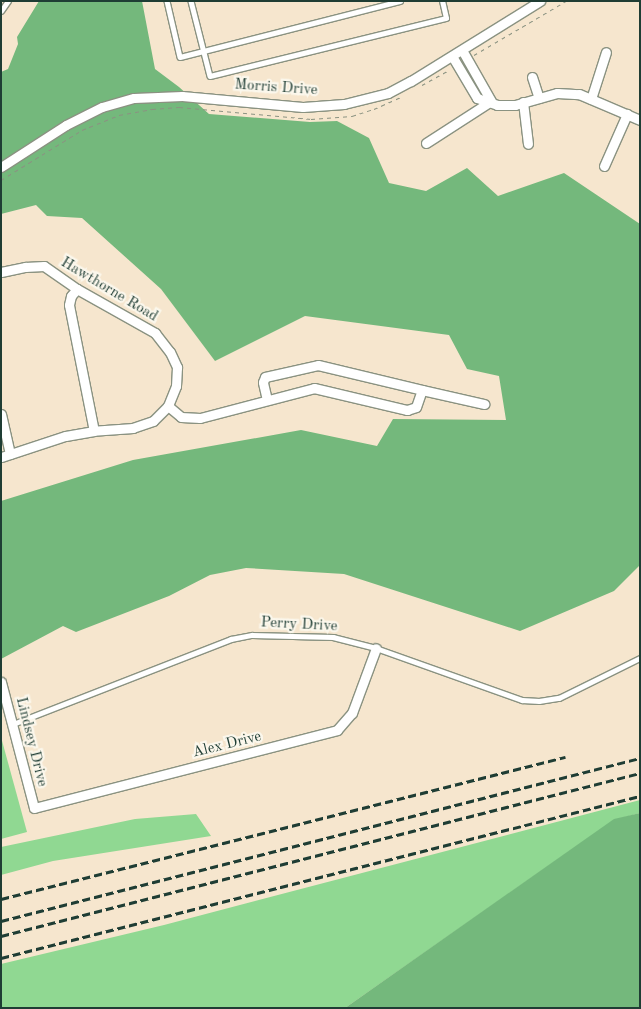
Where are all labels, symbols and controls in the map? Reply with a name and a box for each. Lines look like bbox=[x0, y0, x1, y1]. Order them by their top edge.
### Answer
street label: Morris Drive bbox=[234, 76, 318, 100]
street label: Hawthorne Road bbox=[57, 254, 161, 326]
street label: Perry Drive bbox=[260, 614, 338, 636]
street label: Lindsey Drive bbox=[11, 695, 51, 789]
street label: Alex Drive bbox=[191, 728, 263, 762]

